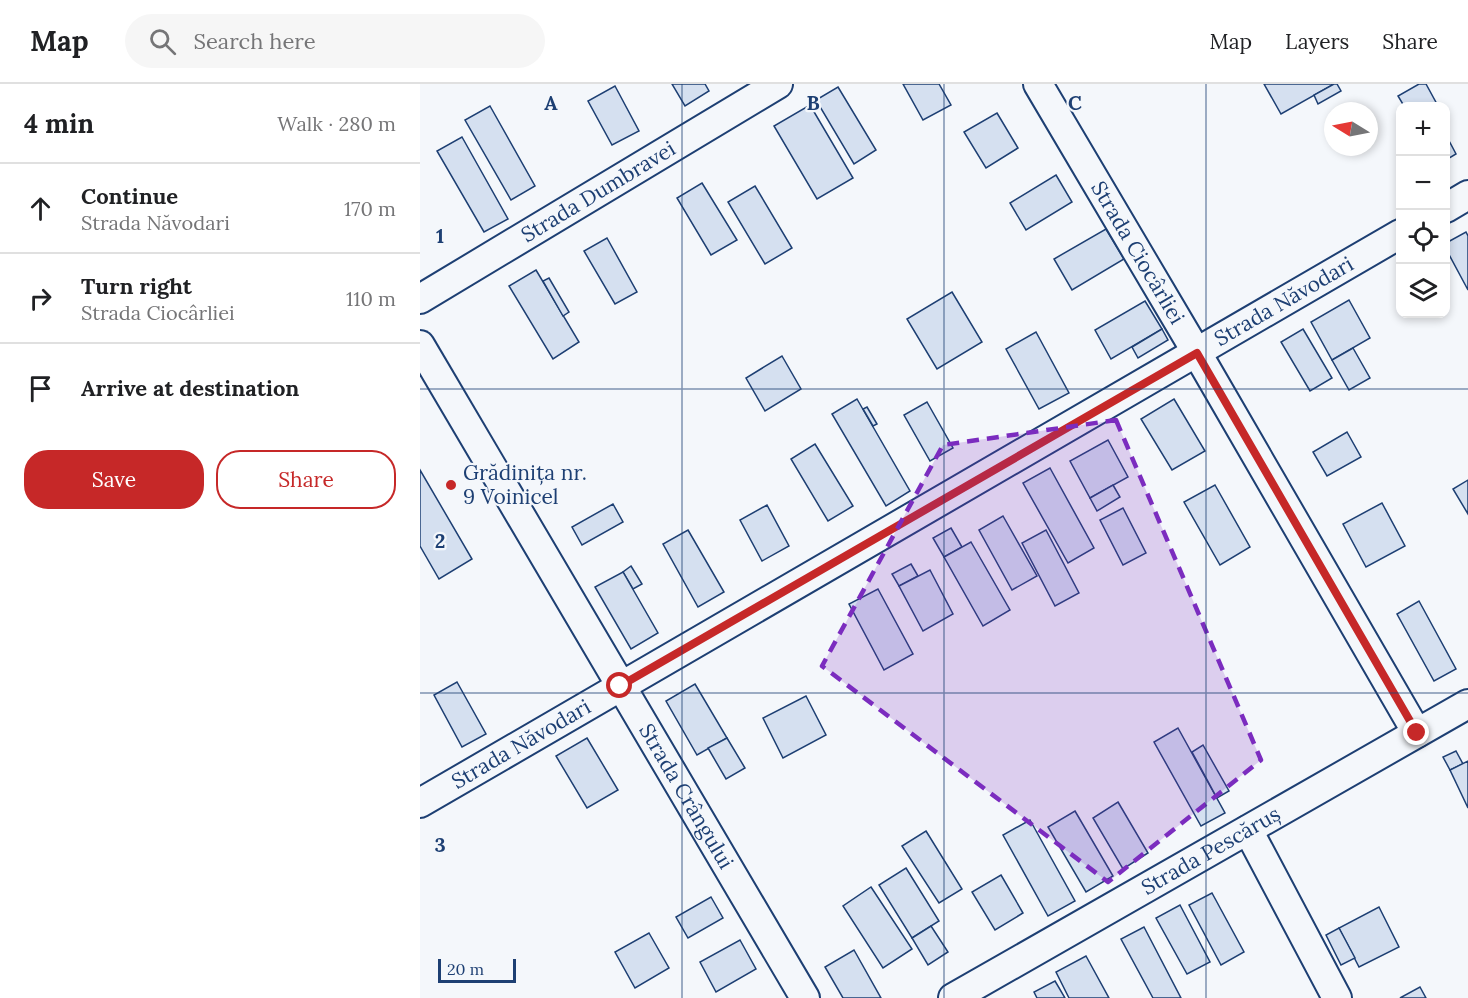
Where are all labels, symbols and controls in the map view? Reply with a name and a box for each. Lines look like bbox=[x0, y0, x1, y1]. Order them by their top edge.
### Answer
search box bbox=[125, 14, 545, 68]
text: Map bbox=[30, 23, 89, 59]
icon: search bbox=[146, 25, 179, 58]
text: Search here bbox=[194, 27, 316, 55]
text: Map bbox=[1209, 28, 1252, 55]
text: Layers bbox=[1285, 28, 1349, 55]
text: Share bbox=[1382, 28, 1438, 55]
text: A bbox=[544, 90, 558, 115]
text: B bbox=[806, 90, 820, 115]
text: C bbox=[1068, 90, 1082, 115]
north arrow bbox=[1324, 102, 1378, 156]
map controls bbox=[1396, 102, 1450, 318]
button: + bbox=[1396, 102, 1450, 156]
text: 4 min bbox=[24, 107, 94, 140]
text: Walk · 280 m bbox=[277, 111, 396, 136]
street label: Strada Dumbravei bbox=[516, 135, 680, 248]
button: − bbox=[1396, 156, 1450, 210]
street label: Strada Ciocârliei bbox=[1085, 176, 1191, 329]
text: Continue bbox=[81, 182, 178, 210]
icon: ahead bbox=[24, 192, 57, 225]
text: 170 m bbox=[344, 196, 396, 221]
text: Strada Năvodari bbox=[81, 210, 230, 235]
button: locate bbox=[1396, 210, 1450, 264]
text: 1 bbox=[436, 223, 444, 248]
street label: Strada Năvodari bbox=[1209, 250, 1358, 352]
button: layers bbox=[1396, 264, 1450, 318]
text: Turn right bbox=[81, 272, 192, 300]
icon: right bbox=[24, 282, 57, 315]
text: 110 m bbox=[346, 286, 396, 311]
text: Strada Ciocârliei bbox=[81, 300, 235, 325]
icon: arrive bbox=[24, 372, 57, 405]
text: Arrive at destination bbox=[81, 374, 299, 402]
button: Save bbox=[24, 450, 204, 509]
button: Share bbox=[216, 450, 396, 509]
place label: Grădinița nr. 9 Voinicel bbox=[463, 459, 587, 510]
marker: Grădinița nr. 9 Voinicel bbox=[444, 478, 458, 492]
text: 2 bbox=[435, 528, 445, 553]
route start bbox=[606, 672, 632, 698]
street label: Strada Năvodari bbox=[447, 693, 595, 795]
street label: Strada Crângului bbox=[633, 719, 740, 874]
route end bbox=[1403, 719, 1429, 745]
street label: Strada Pescăruș bbox=[1136, 800, 1285, 901]
text: 3 bbox=[434, 832, 446, 857]
scale bar bbox=[438, 956, 516, 984]
text: 20 m bbox=[447, 959, 484, 979]

